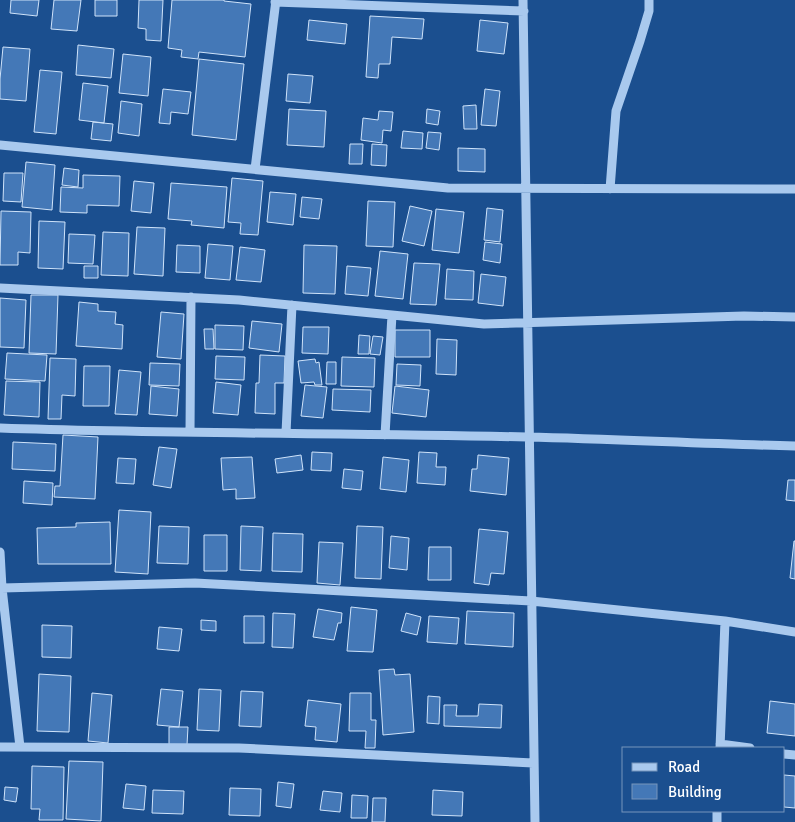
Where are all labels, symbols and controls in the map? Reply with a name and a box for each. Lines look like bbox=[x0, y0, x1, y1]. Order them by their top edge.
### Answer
legend bbox=[622, 747, 785, 812]
text: Road bbox=[668, 758, 700, 776]
text: Building bbox=[668, 783, 722, 801]

